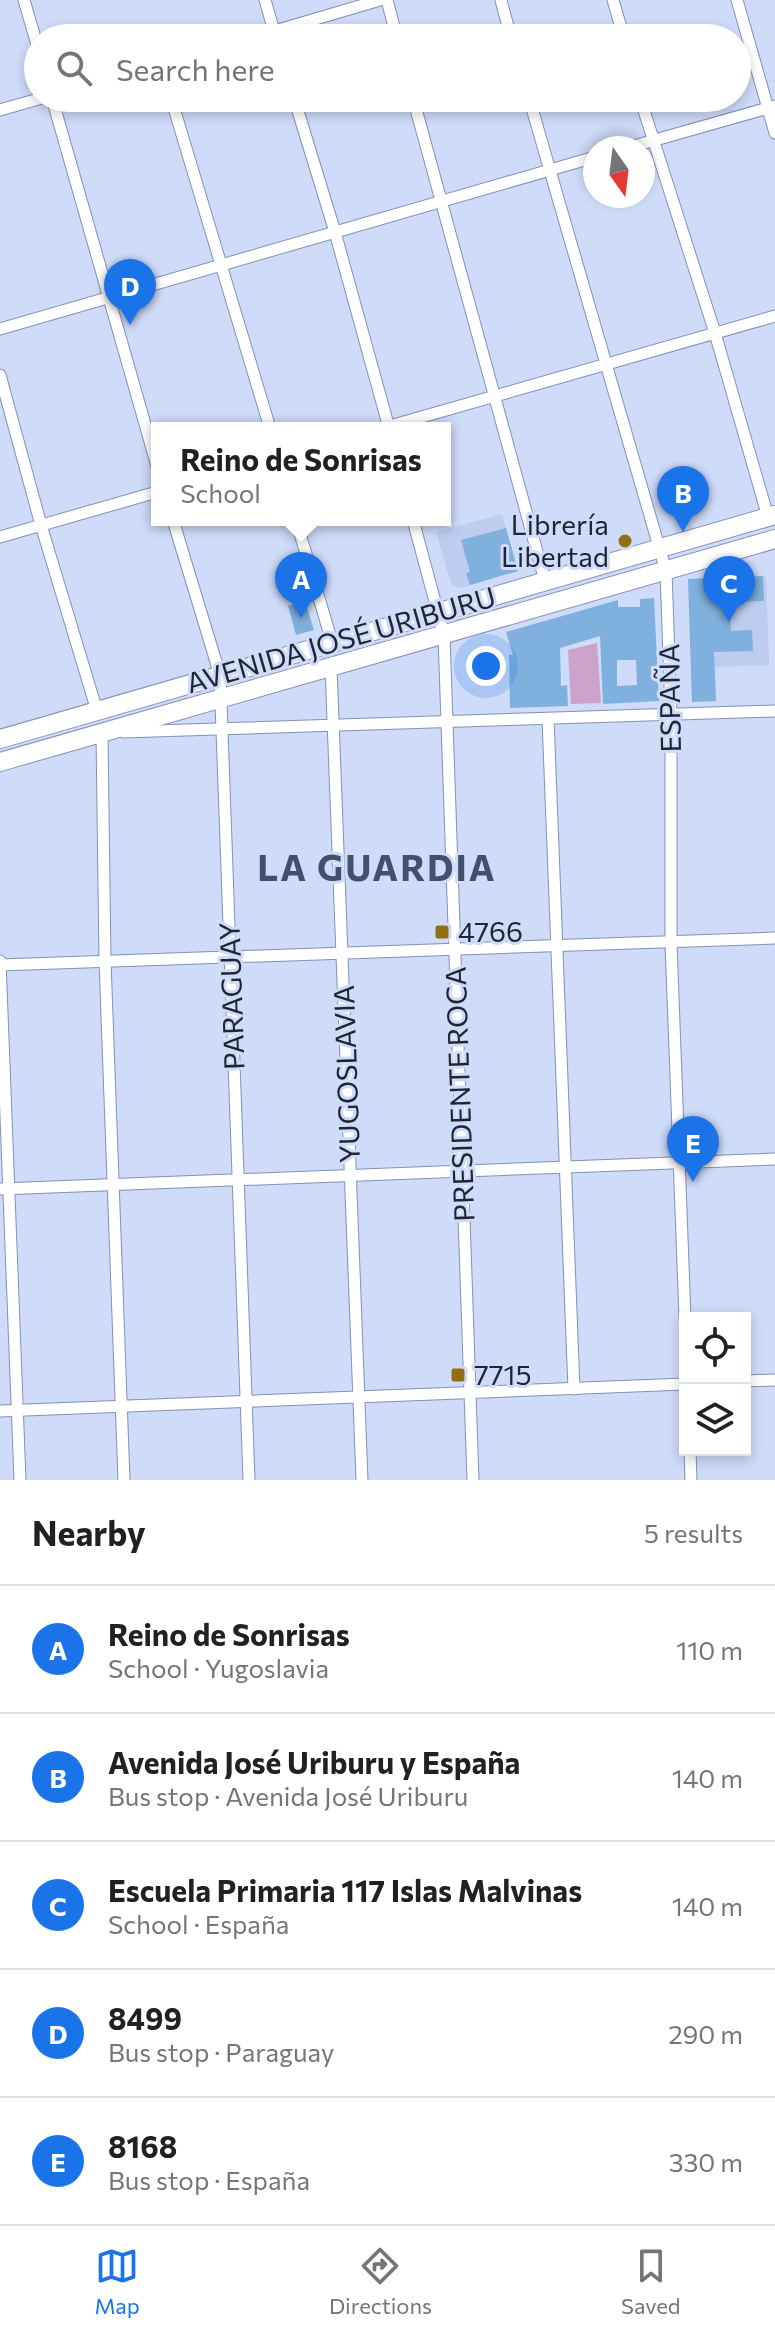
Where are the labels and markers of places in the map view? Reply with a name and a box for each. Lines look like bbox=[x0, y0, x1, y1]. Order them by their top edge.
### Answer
pin: D bbox=[104, 259, 156, 325]
pin: B bbox=[657, 466, 709, 532]
place label: Librería Libertad bbox=[501, 507, 609, 573]
marker: Librería Libertad bbox=[616, 532, 634, 550]
pin: A bbox=[275, 552, 327, 618]
pin: C bbox=[703, 556, 755, 622]
place label: 4766 bbox=[458, 914, 523, 948]
marker: 4766 bbox=[433, 923, 451, 941]
pin: E bbox=[667, 1116, 719, 1182]
place label: 7715 bbox=[474, 1357, 532, 1391]
marker: 7715 bbox=[449, 1366, 467, 1384]

